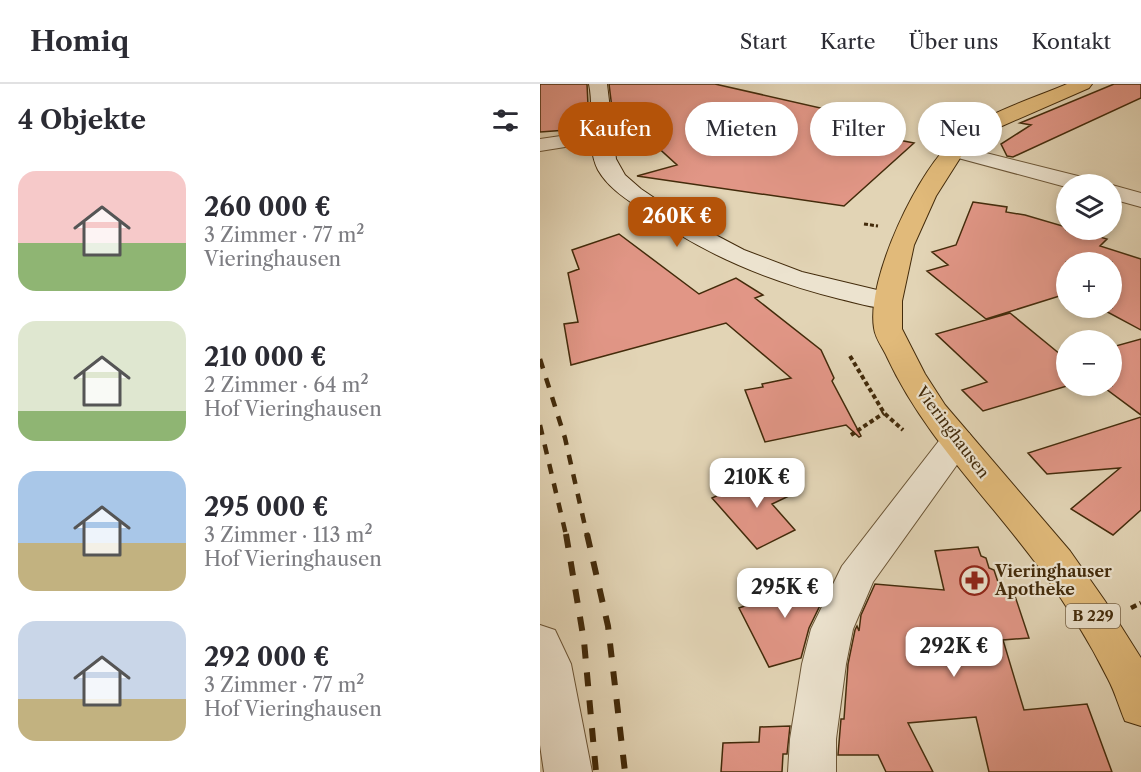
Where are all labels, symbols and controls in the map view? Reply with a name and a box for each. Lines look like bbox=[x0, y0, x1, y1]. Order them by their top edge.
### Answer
text: Homiq bbox=[30, 24, 129, 58]
text: Start bbox=[740, 29, 787, 54]
text: Karte bbox=[820, 29, 876, 54]
text: Über uns bbox=[909, 29, 998, 54]
text: Kontakt bbox=[1031, 29, 1111, 54]
chip: Kaufen bbox=[558, 102, 673, 156]
chip: Mieten bbox=[685, 102, 798, 156]
chip: Filter bbox=[810, 102, 906, 156]
chip: Neu bbox=[918, 102, 1002, 156]
text: 4 Objekte bbox=[18, 104, 146, 136]
icon: filters bbox=[489, 104, 522, 137]
map controls bbox=[1056, 174, 1122, 396]
button: layers bbox=[1056, 174, 1122, 240]
text: 260 000 € bbox=[204, 191, 331, 223]
icon: home bbox=[66, 195, 138, 267]
pin: 260K € bbox=[628, 197, 726, 248]
text: 260K € bbox=[642, 204, 712, 228]
text: 3 Zimmer · 77 m² bbox=[204, 223, 365, 247]
text: Vieringhausen bbox=[204, 247, 341, 271]
button: + bbox=[1056, 252, 1122, 318]
button: − bbox=[1056, 330, 1122, 396]
text: 210 000 € bbox=[204, 341, 327, 373]
icon: home bbox=[66, 345, 138, 417]
text: 2 Zimmer · 64 m² bbox=[204, 373, 369, 397]
street label: Vieringhausen bbox=[911, 381, 994, 482]
text: Hof Vieringhausen bbox=[204, 397, 382, 421]
pin: 210K € bbox=[708, 458, 806, 509]
text: 210K € bbox=[724, 465, 790, 489]
text: 295 000 € bbox=[204, 491, 328, 523]
icon: home bbox=[66, 495, 138, 567]
text: 3 Zimmer · 113 m² bbox=[204, 523, 373, 547]
text: Hof Vieringhausen bbox=[204, 547, 382, 571]
place label: Vieringhauser Apotheke bbox=[994, 561, 1112, 599]
pharmacy icon: Vieringhauser Apotheke bbox=[958, 564, 990, 596]
pin: 295K € bbox=[736, 568, 834, 619]
text: 295K € bbox=[751, 575, 819, 599]
road number: B 229 bbox=[1066, 604, 1120, 628]
pin: 292K € bbox=[905, 627, 1003, 678]
text: 292K € bbox=[920, 634, 988, 658]
text: 292 000 € bbox=[204, 641, 329, 673]
icon: home bbox=[66, 645, 138, 717]
text: 3 Zimmer · 77 m² bbox=[204, 673, 365, 697]
text: Hof Vieringhausen bbox=[204, 697, 382, 721]

